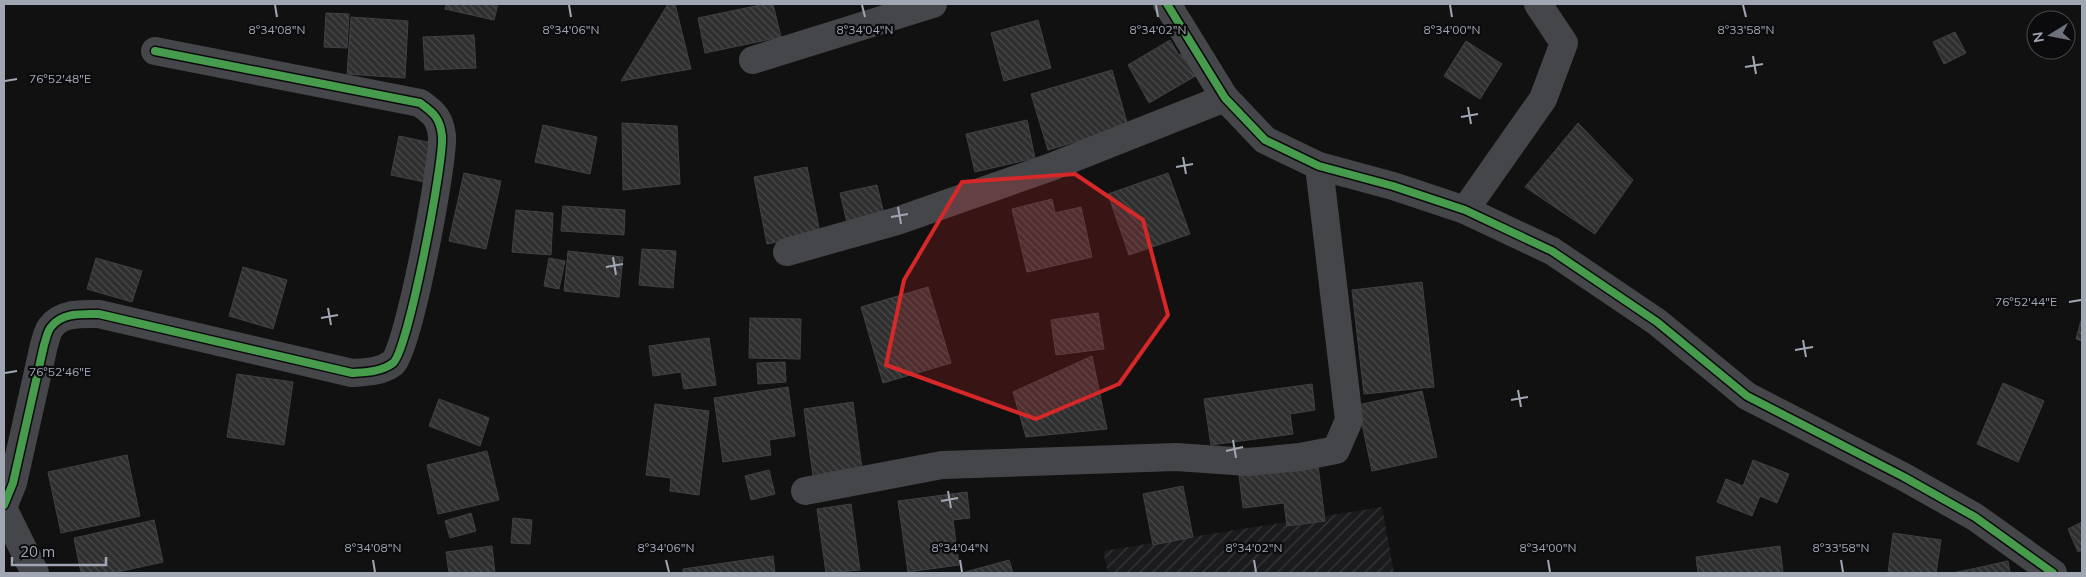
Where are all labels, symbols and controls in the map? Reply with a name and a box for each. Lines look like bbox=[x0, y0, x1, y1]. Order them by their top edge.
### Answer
north arrow bbox=[2026, 10, 2076, 60]
text: 8°34'08"N bbox=[249, 22, 305, 37]
text: 8°34'06"N bbox=[543, 22, 599, 37]
text: 8°34'04"N bbox=[837, 22, 893, 37]
text: 8°34'02"N bbox=[1130, 22, 1186, 37]
text: 8°34'00"N bbox=[1424, 22, 1480, 37]
text: 8°33'58"N bbox=[1718, 22, 1774, 37]
text: N bbox=[2028, 30, 2048, 44]
text: 76°52'48"E bbox=[29, 71, 91, 86]
text: 76°52'44"E bbox=[1995, 294, 2057, 309]
text: 76°52'46"E bbox=[29, 364, 91, 379]
scale bar bbox=[12, 534, 106, 566]
text: 8°34'08"N bbox=[345, 540, 401, 555]
text: 8°34'06"N bbox=[638, 540, 694, 555]
text: 8°34'04"N bbox=[932, 540, 988, 555]
text: 8°34'02"N bbox=[1226, 540, 1282, 555]
text: 8°34'00"N bbox=[1520, 540, 1576, 555]
text: 8°33'58"N bbox=[1813, 540, 1869, 555]
text: 20 m bbox=[20, 542, 55, 561]

